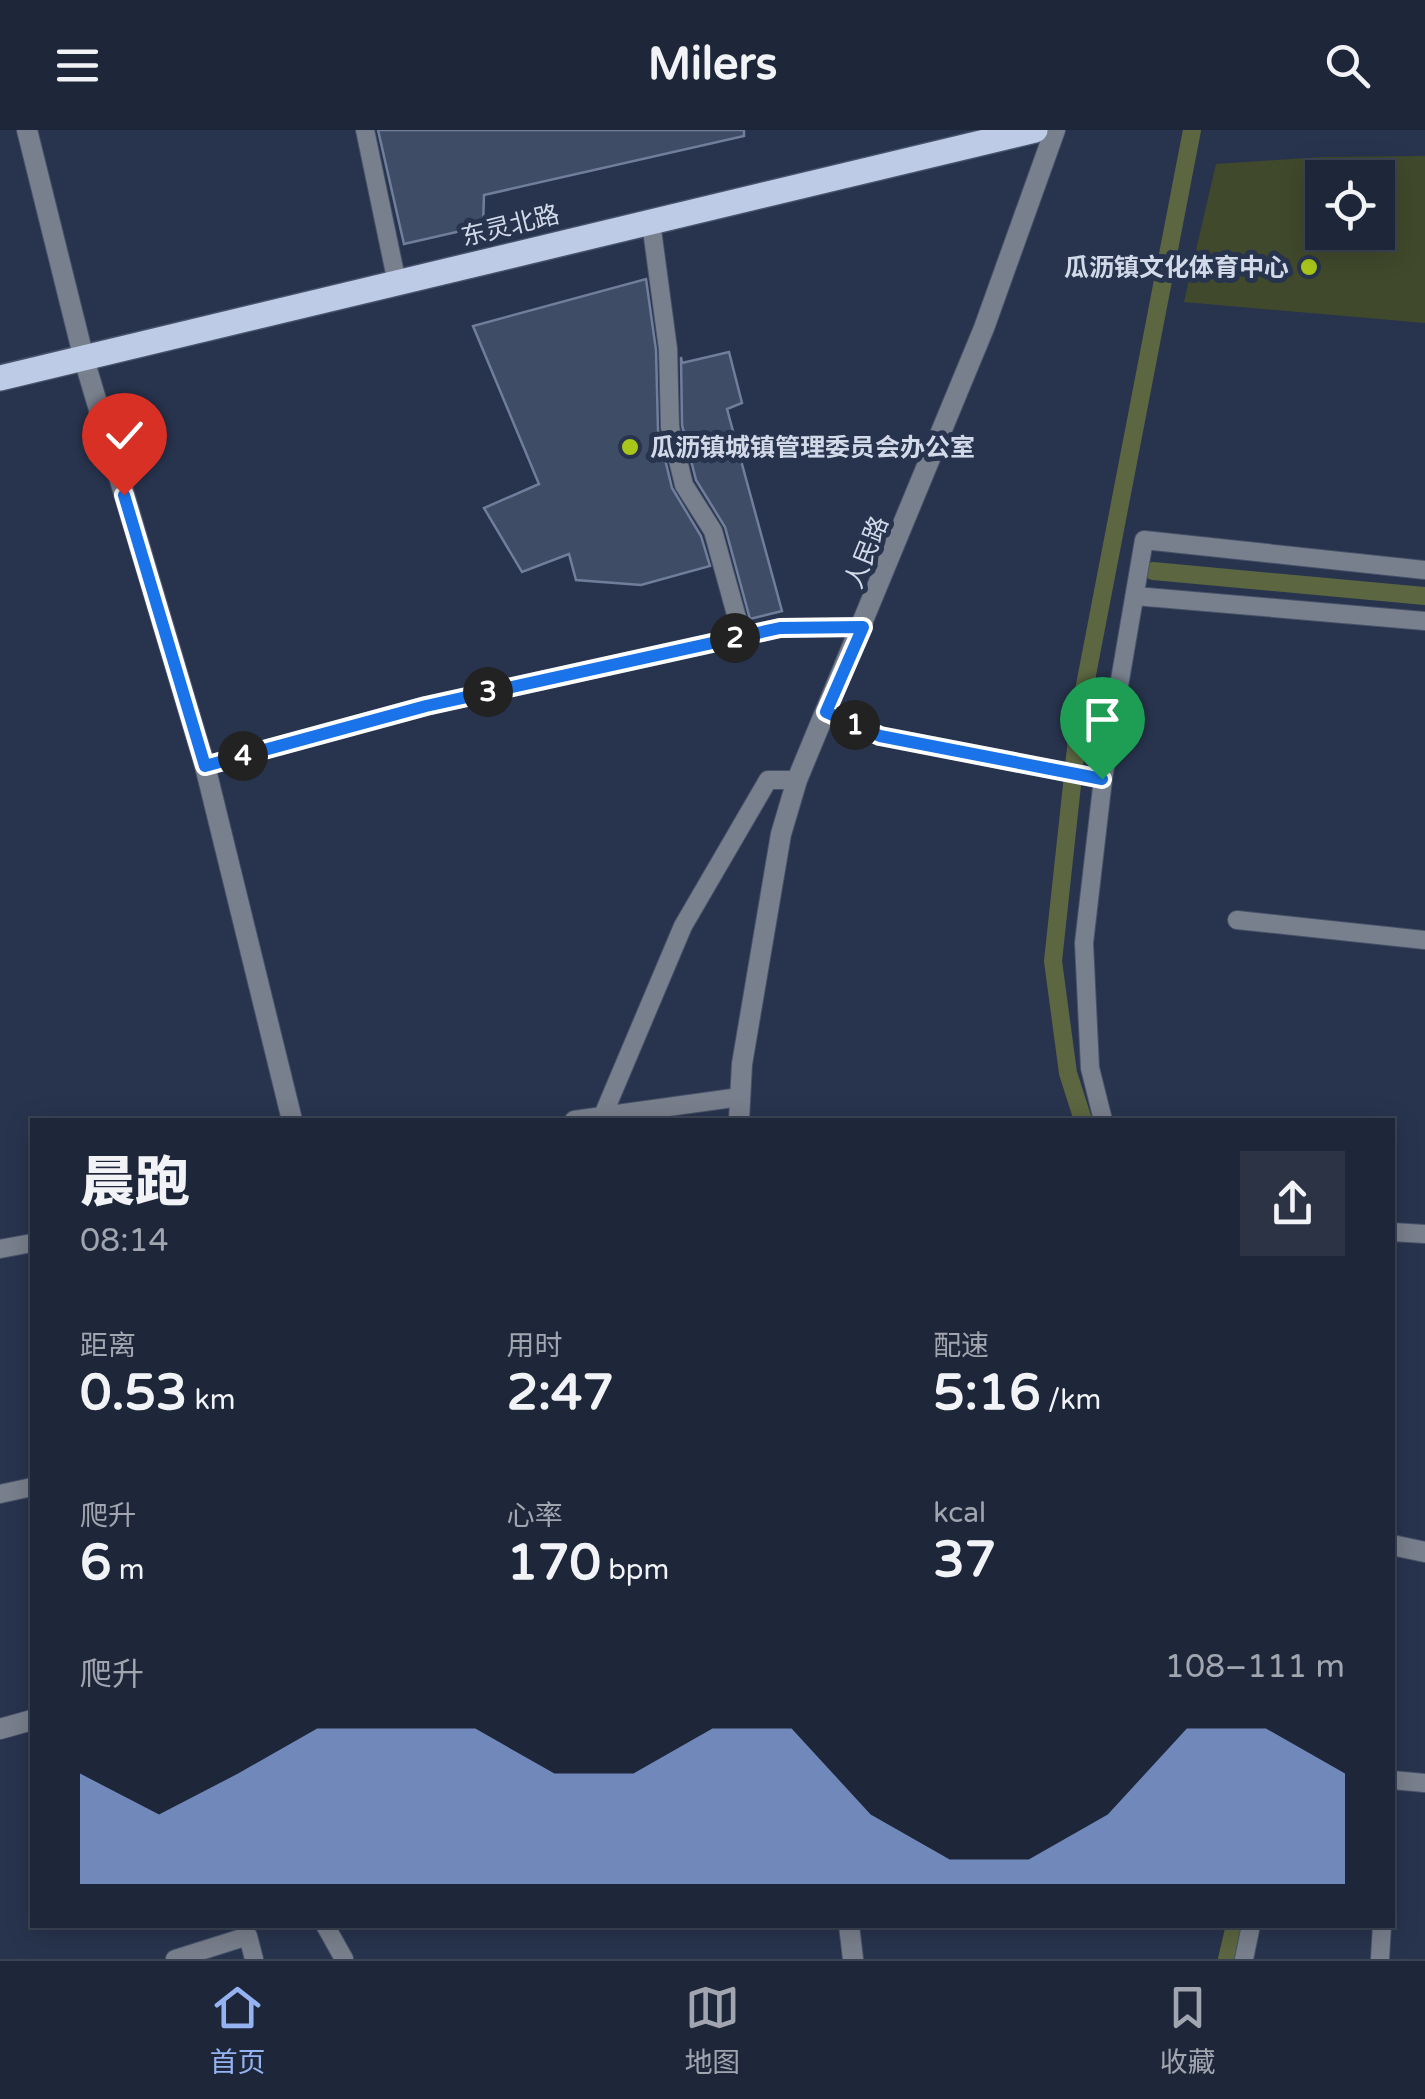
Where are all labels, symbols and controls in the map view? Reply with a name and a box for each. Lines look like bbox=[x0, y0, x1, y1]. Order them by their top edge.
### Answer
icon: menu bbox=[50, 38, 105, 93]
text: Milers bbox=[648, 38, 777, 92]
icon: search bbox=[1320, 38, 1375, 93]
map controls bbox=[1305, 160, 1395, 250]
button: locate bbox=[1305, 160, 1395, 250]
street label: 东灵北路 bbox=[458, 199, 562, 253]
place label: 瓜沥镇文化体育中心 bbox=[1064, 253, 1289, 283]
marker: 瓜沥镇文化体育中心 bbox=[1298, 256, 1320, 278]
pin bbox=[82, 393, 167, 496]
icon: check bbox=[97, 408, 152, 463]
place label: 瓜沥镇城镇管理委员会办公室 bbox=[650, 433, 975, 463]
marker: 瓜沥镇城镇管理委员会办公室 bbox=[619, 436, 641, 458]
street label: 人民路 bbox=[839, 512, 895, 593]
pin: 2 bbox=[710, 613, 760, 663]
text: 2 bbox=[726, 621, 744, 655]
pin: 3 bbox=[463, 667, 513, 717]
text: 3 bbox=[479, 675, 497, 709]
pin bbox=[1060, 677, 1145, 780]
icon: arrive bbox=[1075, 692, 1130, 747]
pin: 1 bbox=[830, 700, 880, 750]
text: 1 bbox=[846, 708, 864, 742]
pin: 4 bbox=[218, 731, 268, 781]
text: 4 bbox=[234, 739, 252, 773]
text: 晨跑 bbox=[80, 1151, 190, 1217]
button: share bbox=[1240, 1151, 1345, 1256]
text: 08:14 bbox=[80, 1222, 169, 1260]
text: 距离 bbox=[80, 1329, 136, 1363]
text: 用时 bbox=[507, 1329, 563, 1363]
text: 配速 bbox=[933, 1329, 989, 1363]
text: 0.53 bbox=[80, 1363, 187, 1423]
text: 2:47 bbox=[507, 1363, 614, 1423]
text: 5:16 bbox=[933, 1363, 1041, 1423]
text: km bbox=[187, 1383, 235, 1417]
text: /km bbox=[1041, 1383, 1101, 1417]
text: kcal bbox=[933, 1496, 986, 1530]
text: 爬升 bbox=[80, 1499, 136, 1533]
text: 心率 bbox=[507, 1499, 563, 1533]
text: 37 bbox=[933, 1530, 996, 1590]
text: 6 bbox=[80, 1533, 111, 1593]
text: 170 bbox=[507, 1533, 601, 1593]
text: m bbox=[111, 1553, 144, 1587]
text: bpm bbox=[601, 1553, 669, 1587]
text: 108–111 m bbox=[1165, 1648, 1345, 1686]
text: 爬升 bbox=[80, 1656, 144, 1694]
tab: 首页 bbox=[209, 1980, 266, 2080]
tab: 地图 bbox=[684, 1980, 741, 2080]
tab: 收藏 bbox=[1159, 1980, 1216, 2080]

